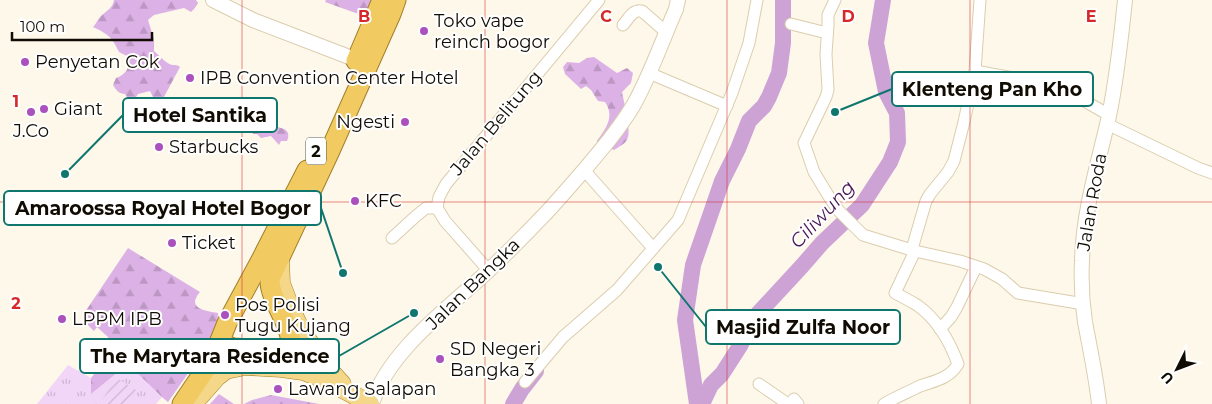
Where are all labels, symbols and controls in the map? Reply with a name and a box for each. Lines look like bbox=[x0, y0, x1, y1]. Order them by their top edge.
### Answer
text: B bbox=[358, 7, 370, 26]
text: C bbox=[600, 7, 612, 26]
text: D bbox=[841, 7, 855, 26]
text: E bbox=[1086, 7, 1096, 26]
scale bar bbox=[12, 10, 152, 42]
place label: Toko vape reinch bogor bbox=[434, 10, 550, 53]
text: 100 m bbox=[20, 17, 65, 36]
marker: Toko vape reinch bogor bbox=[418, 25, 430, 37]
place label: Penyetan Cok bbox=[35, 51, 160, 73]
marker: Penyetan Cok bbox=[19, 56, 31, 68]
street label: Jalan Belitung bbox=[445, 66, 546, 181]
place label: IPB Convention Center Hotel bbox=[200, 67, 459, 89]
marker: IPB Convention Center Hotel bbox=[184, 72, 196, 84]
callout: Klenteng Pan Kho bbox=[892, 72, 1093, 106]
text: Klenteng Pan Kho bbox=[902, 78, 1082, 101]
text: 1 bbox=[13, 92, 19, 111]
place label: Giant bbox=[54, 98, 103, 120]
callout: Hotel Santika bbox=[123, 98, 277, 132]
marker: Giant bbox=[38, 103, 50, 115]
text: Hotel Santika bbox=[133, 104, 267, 127]
marker: J.Co bbox=[25, 106, 37, 118]
place label: Ngesti bbox=[336, 111, 395, 133]
marker: Ngesti bbox=[399, 116, 411, 128]
place label: J.Co bbox=[12, 120, 49, 142]
place label: Starbucks bbox=[169, 136, 258, 158]
road number: 2 bbox=[306, 138, 326, 164]
marker: Starbucks bbox=[153, 141, 165, 153]
street label: Jalan Roda bbox=[1072, 151, 1111, 254]
water label: Ciliwung bbox=[785, 176, 860, 253]
place label: KFC bbox=[365, 190, 402, 212]
callout: Amaroossa Royal Hotel Bogor bbox=[4, 191, 321, 225]
marker: KFC bbox=[349, 195, 361, 207]
text: Amaroossa Royal Hotel Bogor bbox=[14, 197, 311, 220]
place label: Ticket bbox=[182, 232, 236, 254]
street label: Jalan Bangka bbox=[421, 234, 524, 335]
marker: Ticket bbox=[166, 237, 178, 249]
text: 2 bbox=[11, 294, 21, 313]
place label: Pos Polisi Tugu Kujang bbox=[235, 294, 351, 337]
place label: LPPM IPB bbox=[72, 308, 162, 330]
marker: Pos Polisi Tugu Kujang bbox=[219, 309, 231, 321]
callout: Masjid Zulfa Noor bbox=[706, 310, 900, 344]
marker: LPPM IPB bbox=[56, 313, 68, 325]
text: Masjid Zulfa Noor bbox=[716, 316, 890, 339]
place label: SD Negeri Bangka 3 bbox=[450, 338, 541, 381]
callout: The Marytara Residence bbox=[80, 339, 339, 373]
north arrow bbox=[1152, 344, 1202, 394]
text: The Marytara Residence bbox=[90, 345, 330, 368]
marker: SD Negeri Bangka 3 bbox=[434, 353, 446, 365]
text: U bbox=[1157, 368, 1178, 388]
place label: Lawang Salapan bbox=[288, 378, 436, 400]
marker: Lawang Salapan bbox=[272, 383, 284, 395]

